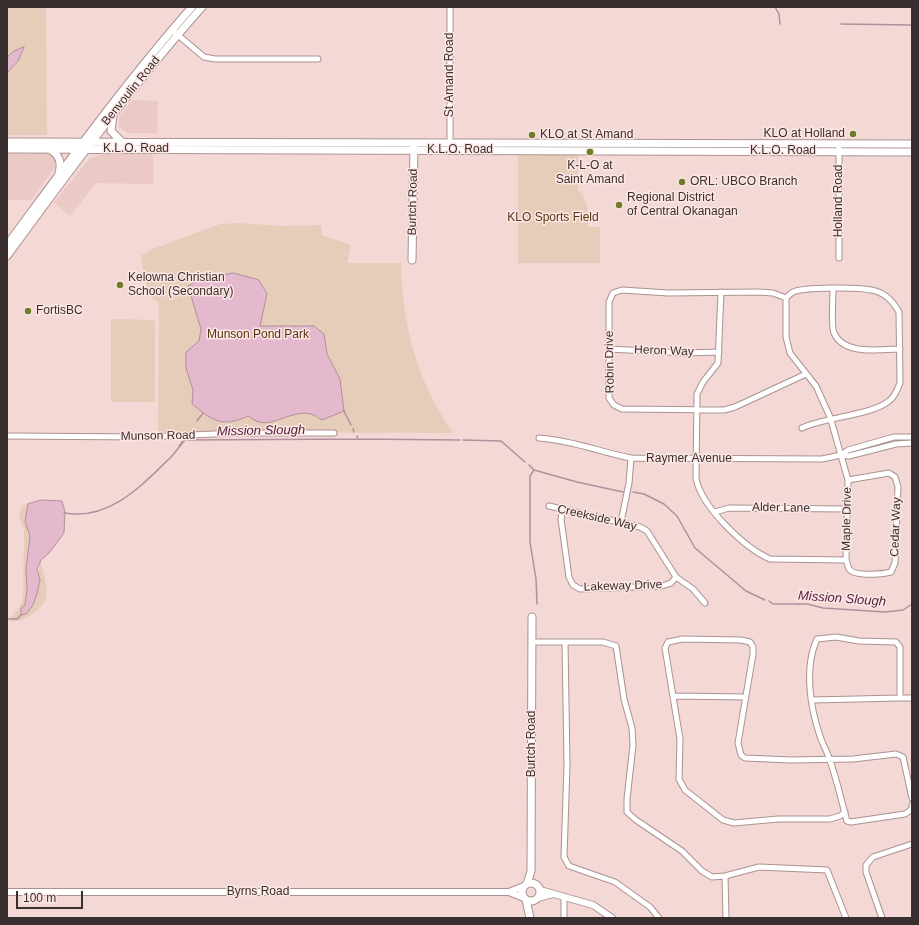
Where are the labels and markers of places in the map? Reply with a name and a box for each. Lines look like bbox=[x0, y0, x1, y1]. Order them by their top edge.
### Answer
place label: KLO at Holland bbox=[764, 127, 845, 141]
place label: KLO at St Amand bbox=[540, 128, 633, 142]
marker: KLO at Holland bbox=[848, 129, 858, 139]
marker: KLO at St Amand bbox=[527, 130, 537, 140]
marker: K-L-O at Saint Amand bbox=[585, 147, 595, 157]
place label: K-L-O at Saint Amand bbox=[556, 159, 624, 187]
place label: ORL: UBCO Branch bbox=[690, 175, 797, 189]
marker: ORL: UBCO Branch bbox=[677, 177, 687, 187]
place label: Regional District of Central Okanagan bbox=[627, 191, 738, 219]
marker: Regional District of Central Okanagan bbox=[614, 200, 624, 210]
place label: Kelowna Christian School (Secondary) bbox=[128, 271, 233, 299]
marker: Kelowna Christian School (Secondary) bbox=[115, 280, 125, 290]
place label: FortisBC bbox=[36, 304, 83, 318]
marker: FortisBC bbox=[23, 306, 33, 316]

